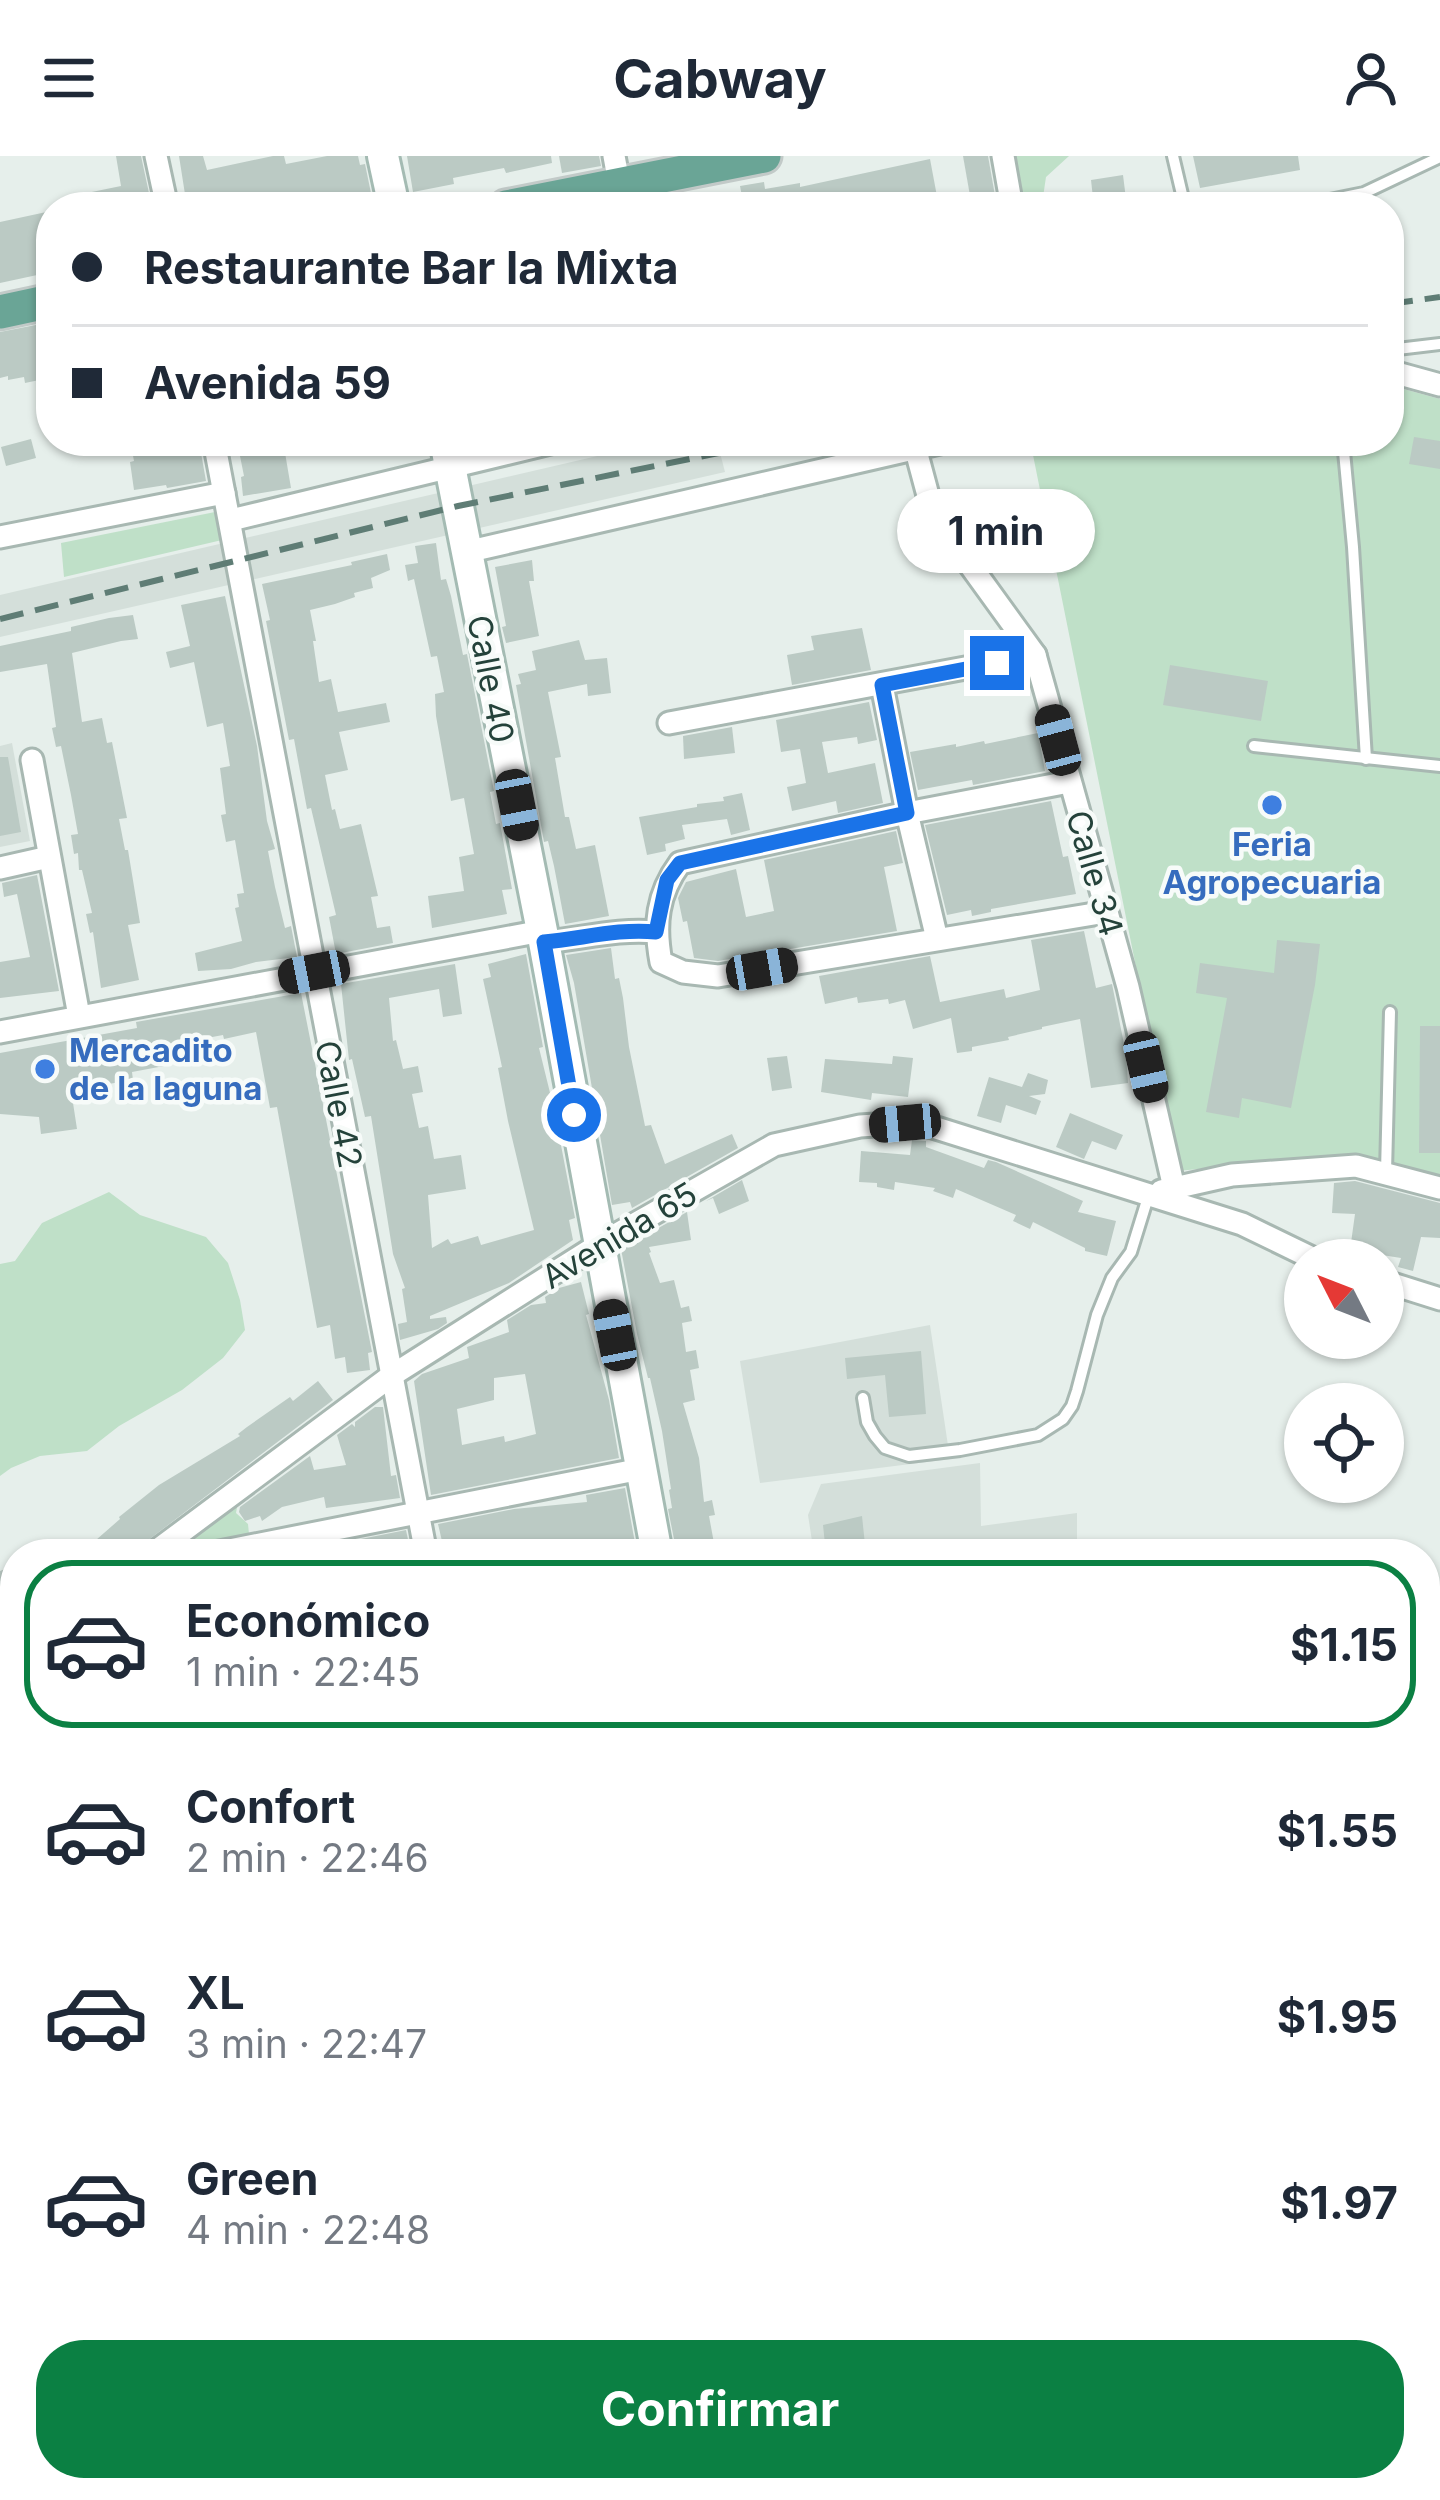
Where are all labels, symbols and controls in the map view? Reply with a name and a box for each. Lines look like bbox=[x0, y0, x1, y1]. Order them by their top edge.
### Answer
icon: menu bbox=[36, 45, 102, 111]
icon: person bbox=[1338, 45, 1404, 111]
text: Cabway bbox=[613, 46, 827, 111]
text: Restaurante Bar la Mixta bbox=[144, 240, 679, 295]
text: Avenida 59 bbox=[144, 355, 391, 410]
callout: 1 min bbox=[898, 489, 1096, 573]
text: 1 min bbox=[948, 507, 1044, 554]
street label: Calle 40 bbox=[459, 612, 523, 746]
route end bbox=[970, 636, 1024, 690]
car bbox=[1031, 701, 1085, 779]
car bbox=[492, 766, 542, 844]
marker: Feria Agropecuaria bbox=[1259, 792, 1285, 818]
street label: Calle 34 bbox=[1058, 806, 1132, 940]
place label: Feria Agropecuaria bbox=[1163, 824, 1381, 902]
car bbox=[723, 945, 801, 993]
car bbox=[275, 947, 353, 997]
car bbox=[1120, 1028, 1172, 1106]
place label: Mercadito de la laguna bbox=[69, 1030, 262, 1108]
street label: Calle 42 bbox=[307, 1037, 371, 1171]
marker: Mercadito de la laguna bbox=[32, 1056, 58, 1082]
route start bbox=[547, 1088, 601, 1142]
car bbox=[868, 1102, 942, 1144]
street label: Avenida 65 bbox=[534, 1173, 704, 1297]
north arrow bbox=[1284, 1239, 1404, 1359]
map controls bbox=[1284, 1239, 1404, 1503]
car bbox=[590, 1296, 640, 1374]
button: locate bbox=[1284, 1383, 1404, 1503]
icon: car bbox=[42, 1590, 150, 1698]
text: Económico bbox=[186, 1593, 430, 1648]
text: $1.15 bbox=[1290, 1617, 1398, 1672]
text: 1 min · 22:45 bbox=[186, 1648, 420, 1695]
icon: car bbox=[42, 1776, 150, 1884]
text: Confort bbox=[186, 1779, 355, 1834]
text: $1.55 bbox=[1277, 1803, 1398, 1858]
text: 2 min · 22:46 bbox=[186, 1834, 429, 1881]
icon: car bbox=[42, 1962, 150, 2070]
text: XL bbox=[186, 1965, 245, 2020]
text: $1.95 bbox=[1277, 1989, 1398, 2044]
text: 3 min · 22:47 bbox=[186, 2020, 427, 2067]
icon: car bbox=[42, 2148, 150, 2256]
text: Green bbox=[186, 2151, 319, 2206]
text: $1.97 bbox=[1280, 2175, 1398, 2230]
text: 4 min · 22:48 bbox=[186, 2206, 430, 2253]
button: Confirmar bbox=[36, 2340, 1404, 2478]

